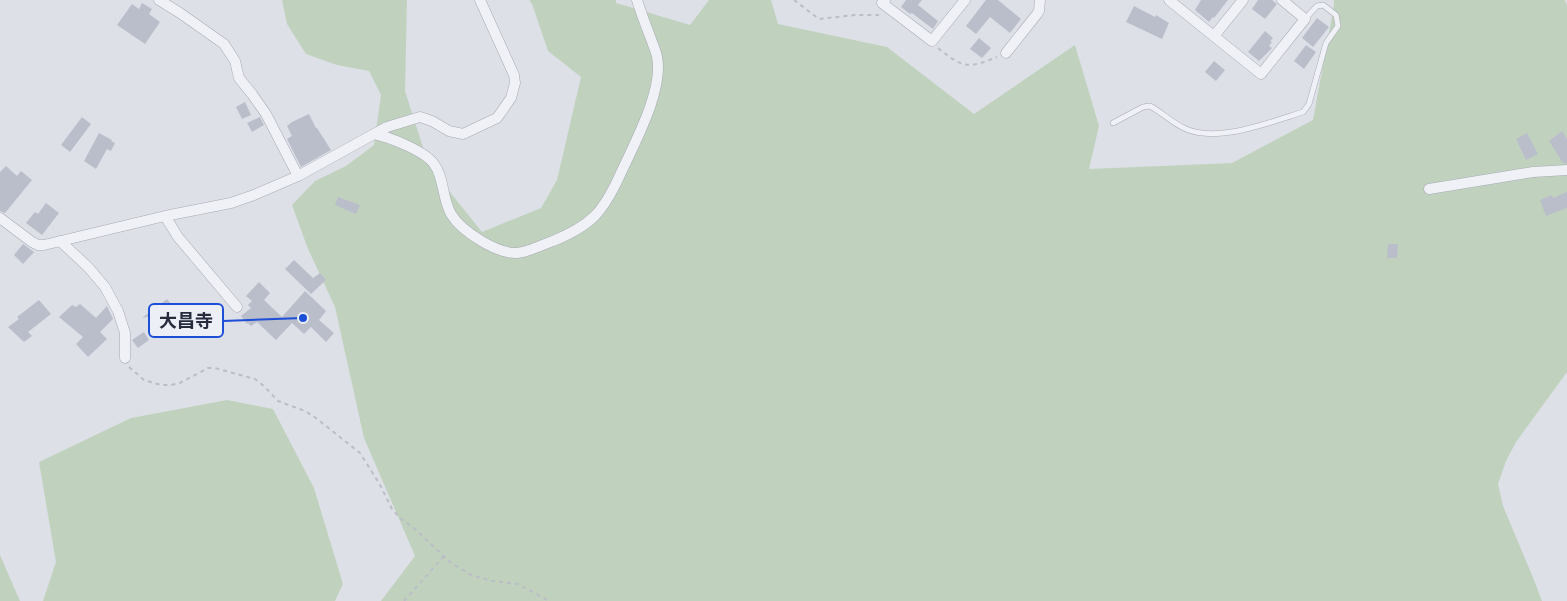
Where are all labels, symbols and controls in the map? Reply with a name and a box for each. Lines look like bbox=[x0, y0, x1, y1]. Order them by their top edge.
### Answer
callout: 大昌寺 bbox=[149, 304, 223, 337]
text: 大昌寺 bbox=[159, 310, 213, 332]

